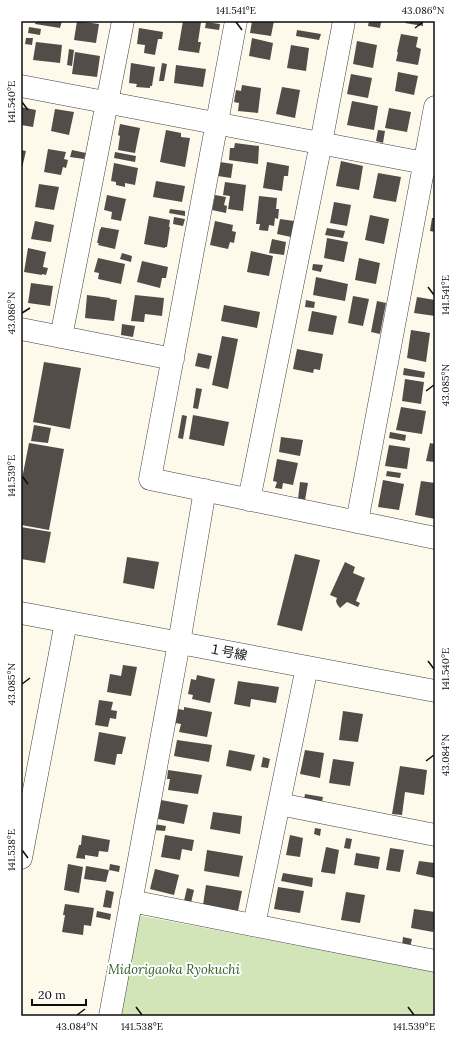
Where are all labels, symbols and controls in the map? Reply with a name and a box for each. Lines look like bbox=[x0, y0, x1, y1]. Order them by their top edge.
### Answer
text: 141.541°E bbox=[216, 4, 256, 17]
text: 43.086°N bbox=[402, 4, 445, 17]
text: 141.540°E bbox=[5, 81, 18, 123]
text: 141.541°E bbox=[439, 275, 452, 315]
text: 43.086°N bbox=[5, 291, 18, 334]
text: 43.085°N bbox=[439, 363, 452, 406]
text: 141.539°E bbox=[5, 455, 18, 497]
street label: １号線 bbox=[207, 640, 249, 664]
text: 141.540°E bbox=[439, 648, 452, 690]
text: 43.085°N bbox=[5, 662, 18, 705]
text: 43.084°N bbox=[439, 734, 452, 776]
text: 141.538°E bbox=[5, 829, 18, 871]
park label: Midorigaoka Ryokuchi bbox=[108, 961, 241, 978]
scale bar bbox=[32, 981, 86, 1007]
text: 20 m bbox=[38, 987, 66, 1002]
text: 43.084°N bbox=[56, 1020, 98, 1033]
text: 141.538°E bbox=[121, 1020, 163, 1033]
text: 141.539°E bbox=[393, 1020, 435, 1033]

